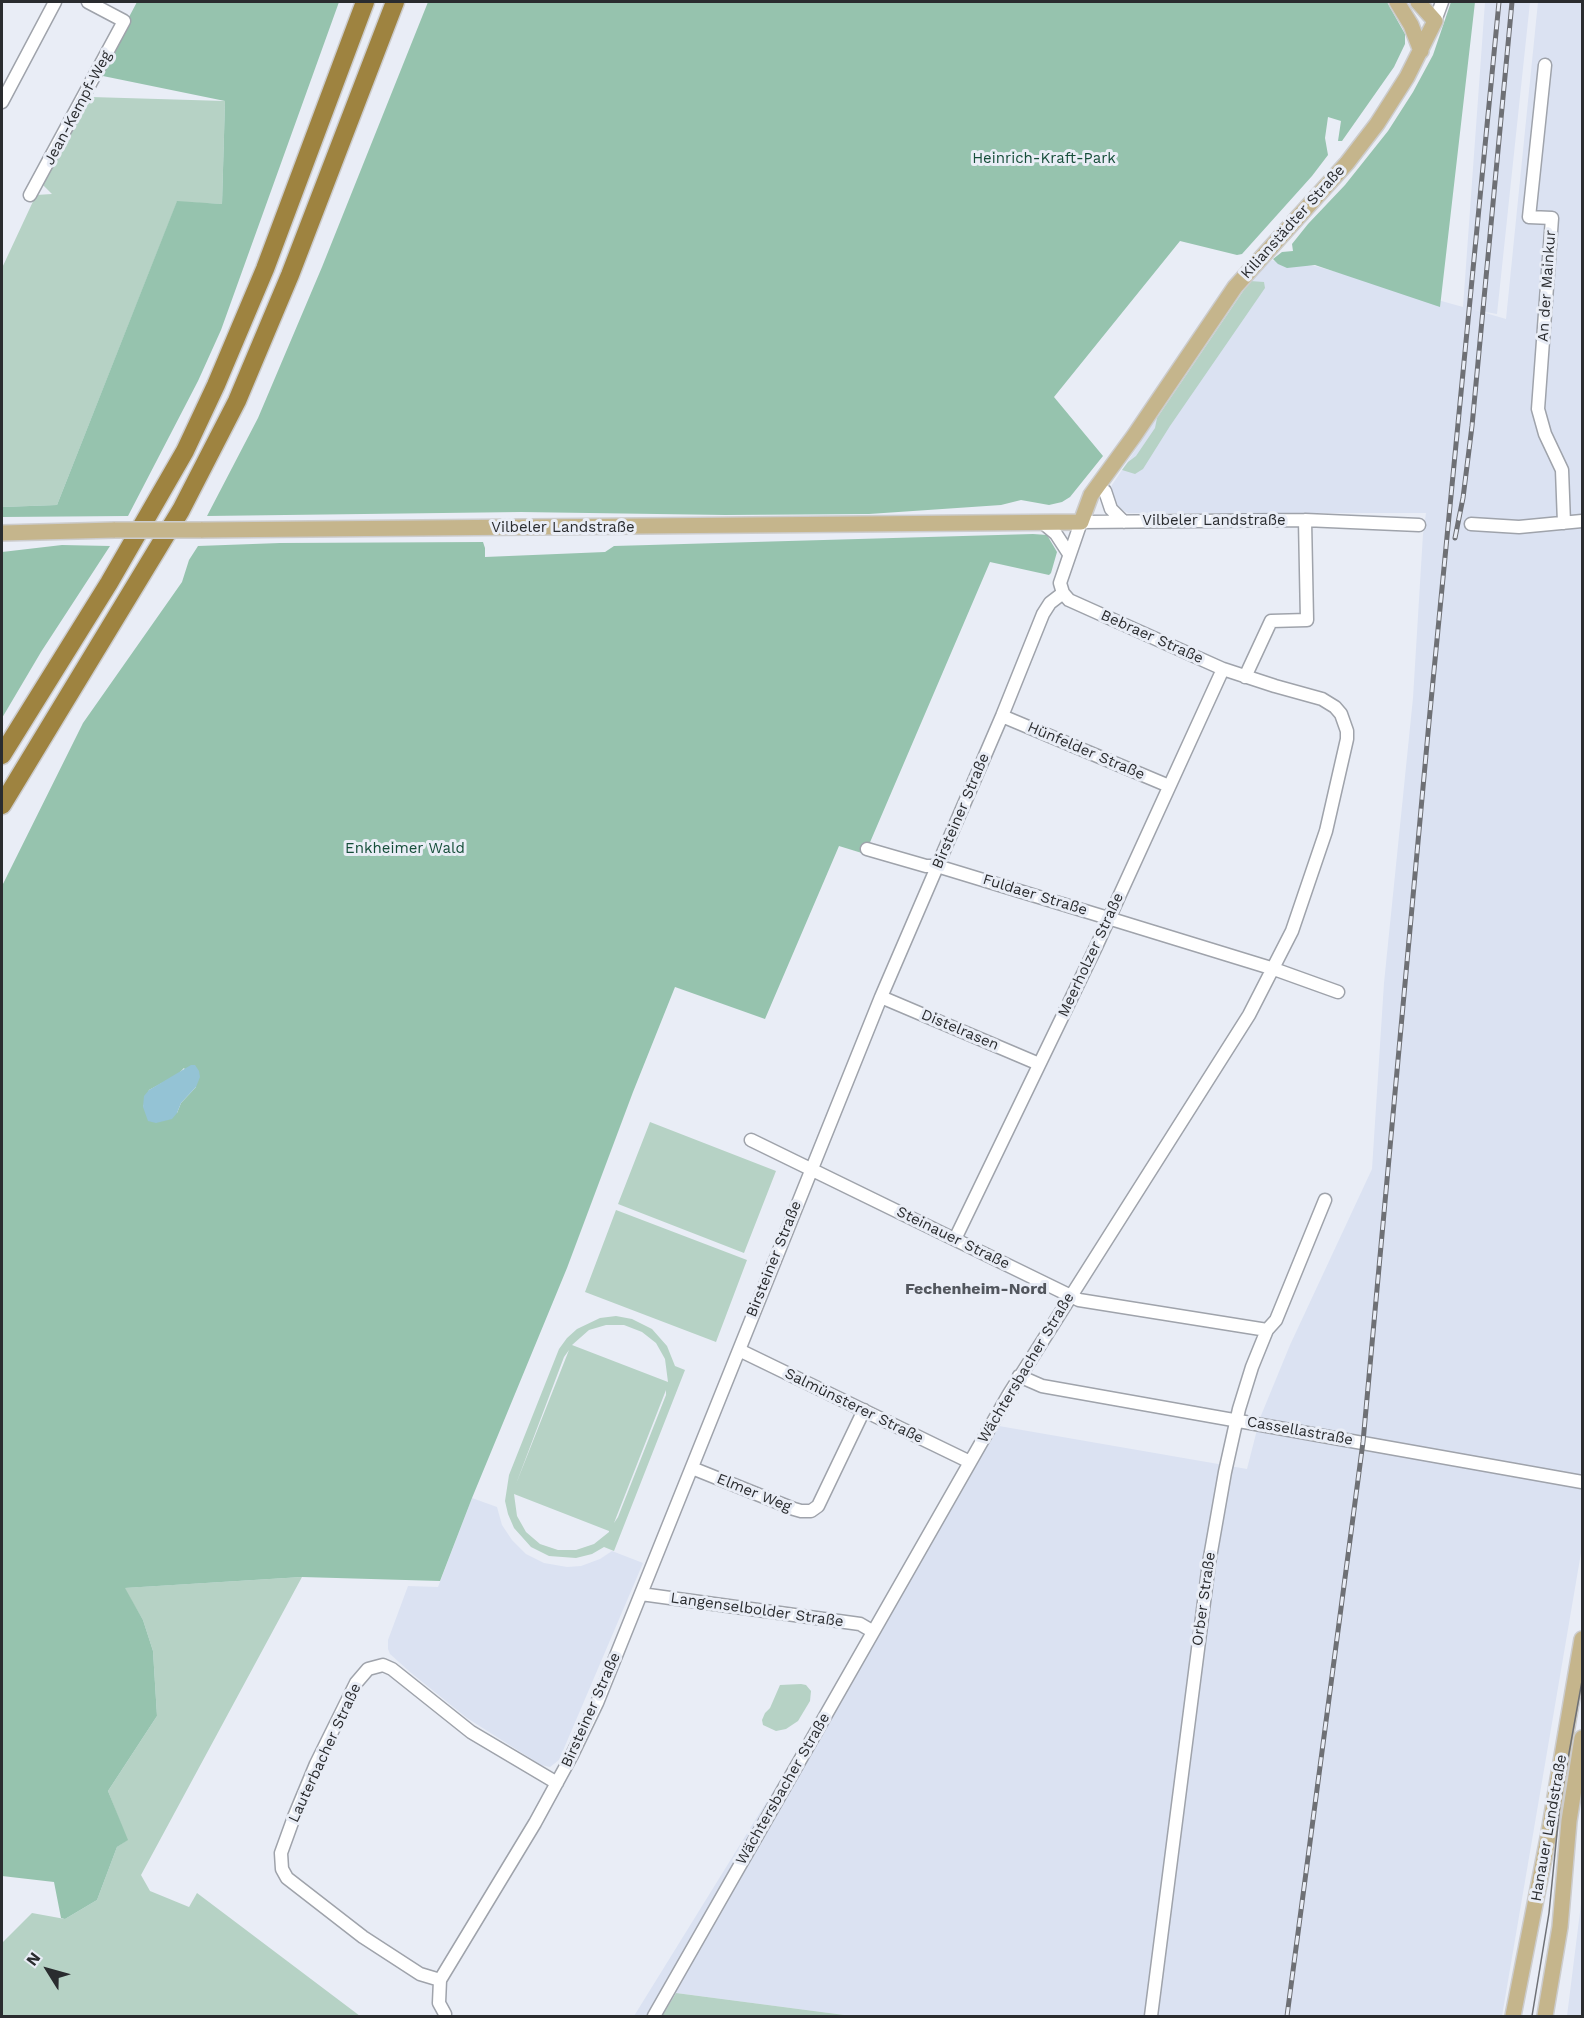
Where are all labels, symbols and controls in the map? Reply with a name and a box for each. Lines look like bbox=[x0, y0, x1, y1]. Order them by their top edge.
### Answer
street label: Jean-Kempf-Weg bbox=[40, 48, 116, 168]
park label: Heinrich-Kraft-Park bbox=[972, 150, 1116, 168]
street label: Kilianstädter Straße bbox=[1237, 161, 1349, 283]
street label: An der Mainkur bbox=[1534, 230, 1560, 342]
street label: Vilbeler Landstraße bbox=[1142, 512, 1286, 530]
street label: Vilbeler Landstraße bbox=[491, 519, 635, 537]
street label: Bebraer Straße bbox=[1098, 606, 1206, 668]
street label: Hünfelder Straße bbox=[1025, 718, 1147, 784]
street label: Birsteiner Straße bbox=[929, 750, 993, 872]
park label: Enkheimer Wald bbox=[345, 840, 465, 858]
street label: Fuldaer Straße bbox=[981, 871, 1089, 919]
street label: Meerholzer Straße bbox=[1054, 890, 1128, 1020]
street label: Distelrasen bbox=[919, 1006, 1001, 1054]
street label: Birsteiner Straße bbox=[742, 1198, 806, 1320]
street label: Steinauer Straße bbox=[893, 1203, 1013, 1273]
district label: Fechenheim-Nord bbox=[905, 1279, 1047, 1299]
street label: Wächtersbacher Straße bbox=[974, 1290, 1078, 1446]
street label: Salmünsterer Straße bbox=[782, 1365, 926, 1447]
street label: Cassellastraße bbox=[1246, 1413, 1354, 1449]
street label: Elmer Weg bbox=[714, 1470, 794, 1516]
street label: Orber Straße bbox=[1188, 1551, 1220, 1647]
street label: Langenselbolder Straße bbox=[669, 1589, 845, 1631]
street label: Birsteiner Straße bbox=[558, 1650, 624, 1770]
street label: Lauterbacher Straße bbox=[285, 1681, 365, 1825]
street label: Wächtersbacher Straße bbox=[732, 1710, 834, 1868]
street label: Hanauer Landstraße bbox=[1527, 1753, 1571, 1903]
north arrow bbox=[18, 1940, 78, 2000]
text: N bbox=[22, 1948, 44, 1969]

